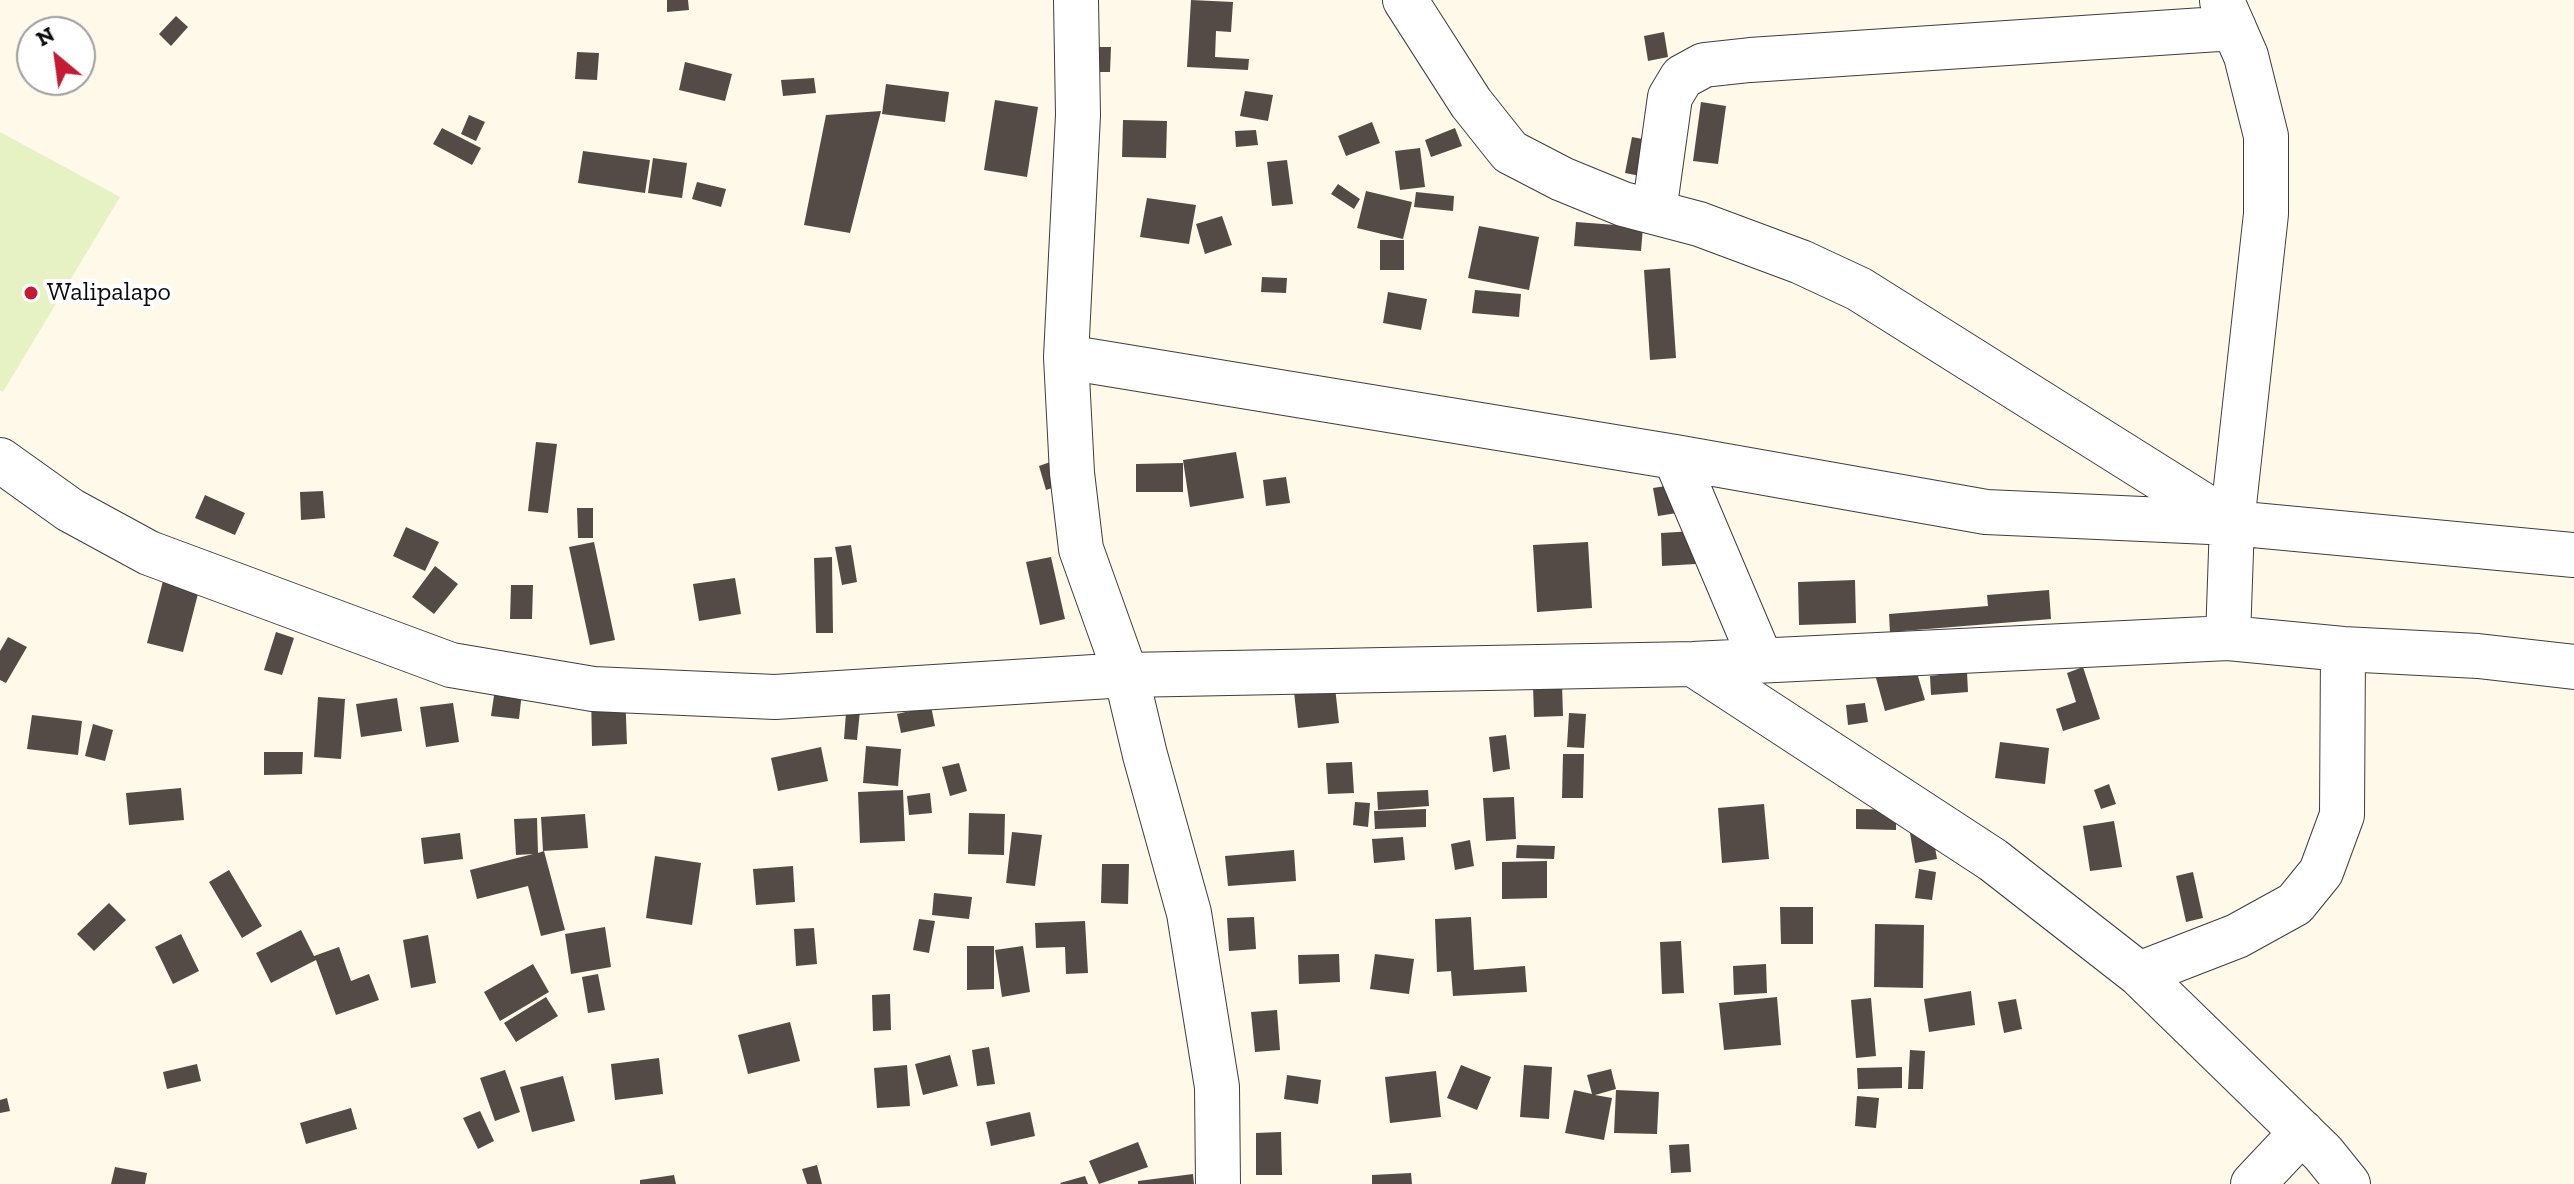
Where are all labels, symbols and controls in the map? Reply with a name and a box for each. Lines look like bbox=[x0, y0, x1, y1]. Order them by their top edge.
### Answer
north arrow bbox=[16, 16, 96, 96]
text: N bbox=[31, 20, 59, 52]
place label: Walipalapo bbox=[47, 277, 171, 309]
marker: Walipalapo bbox=[22, 284, 40, 302]

